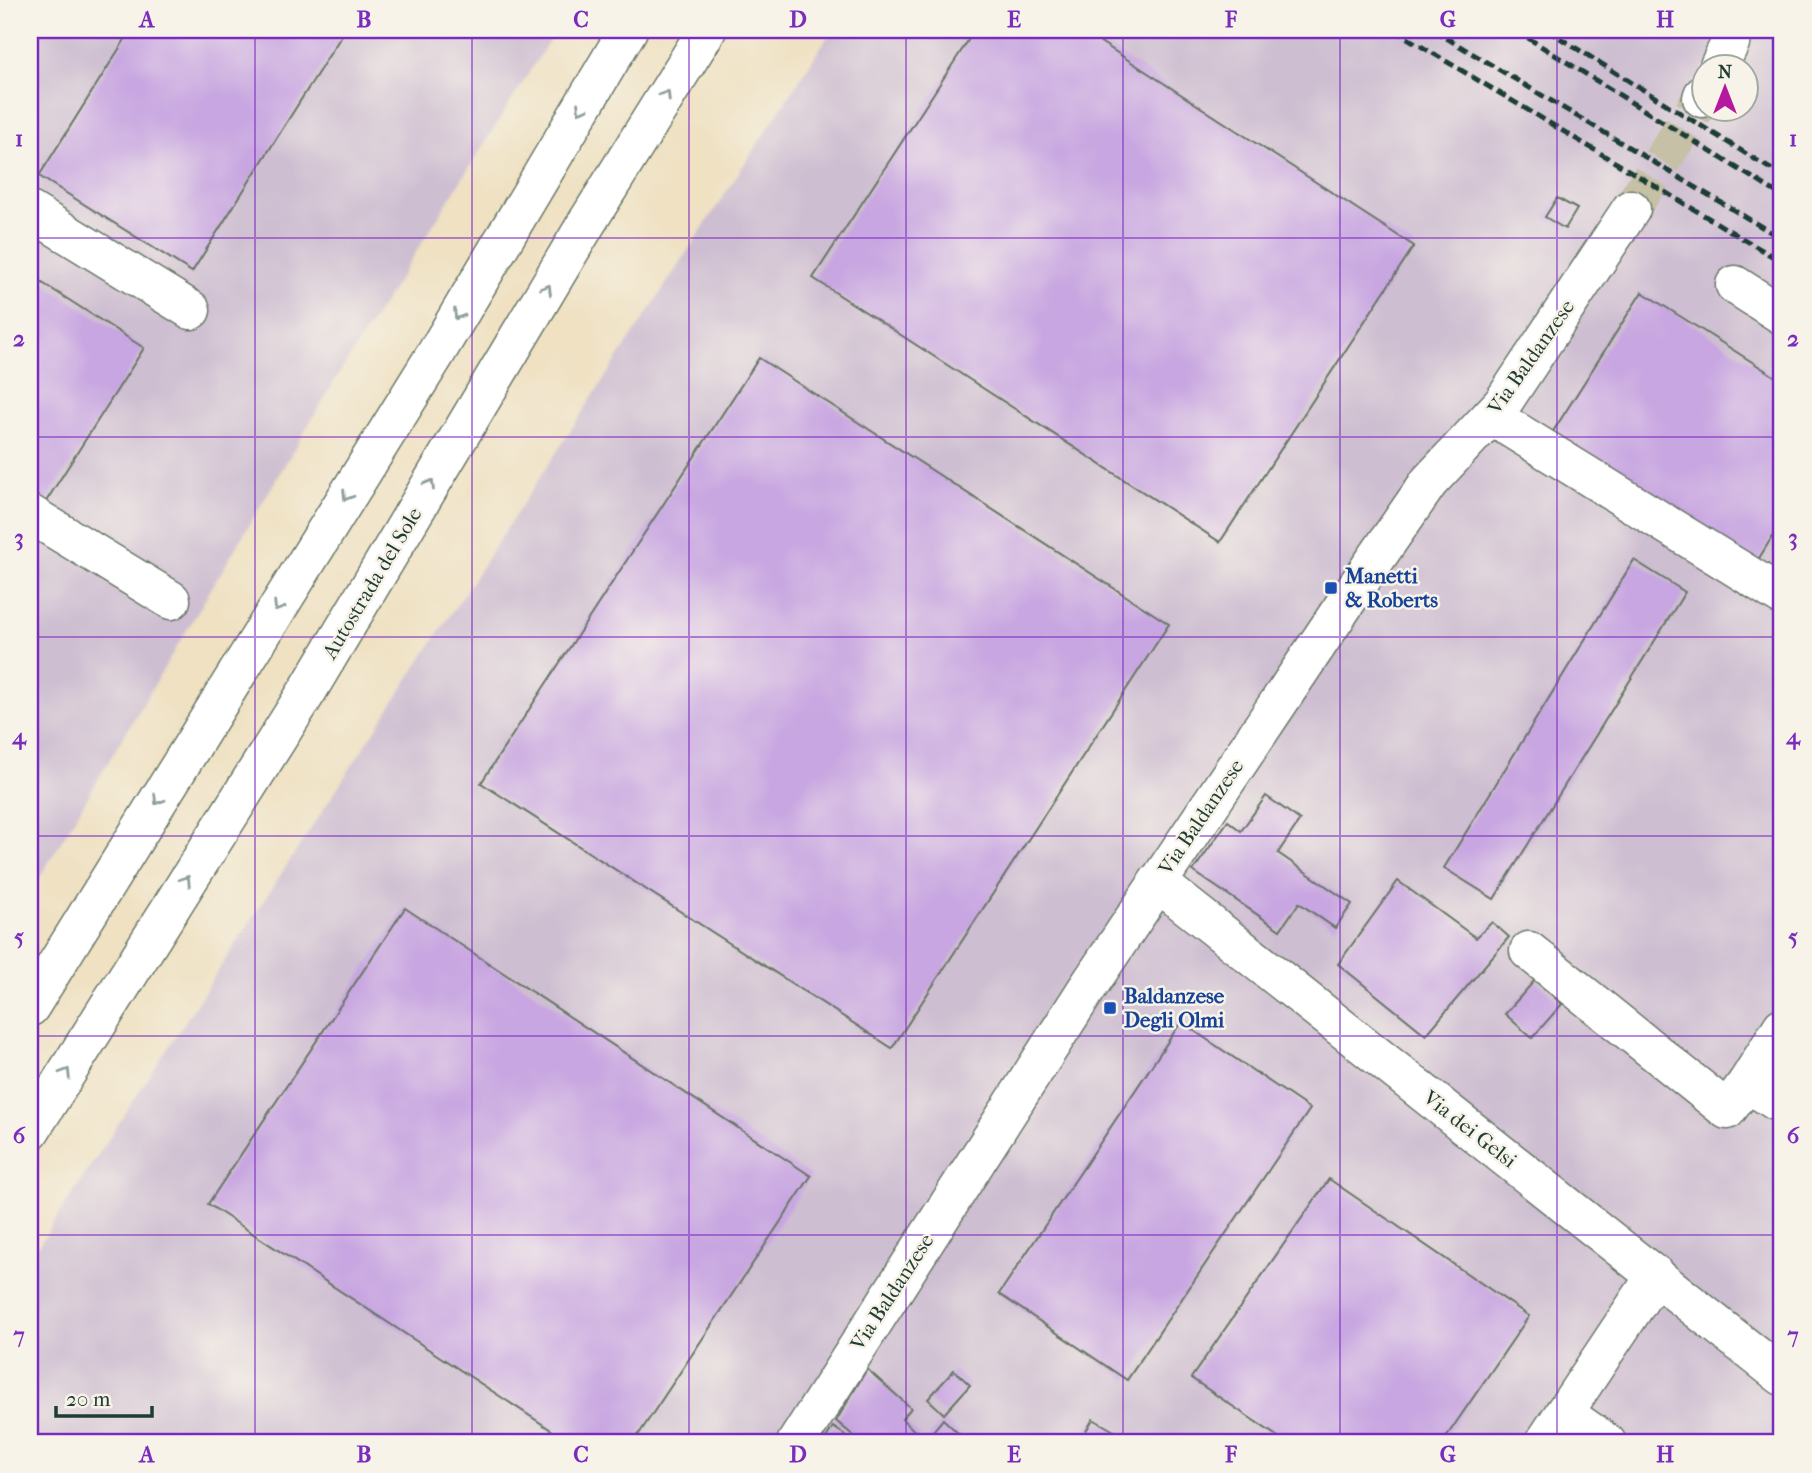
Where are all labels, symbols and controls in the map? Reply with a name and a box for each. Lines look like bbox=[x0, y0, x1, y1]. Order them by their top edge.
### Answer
text: A bbox=[138, 6, 156, 33]
text: B bbox=[357, 6, 372, 33]
text: C bbox=[573, 6, 589, 33]
text: D bbox=[789, 6, 807, 33]
text: E bbox=[1007, 6, 1021, 33]
text: F bbox=[1224, 6, 1238, 33]
text: G bbox=[1440, 6, 1456, 33]
text: H bbox=[1656, 6, 1674, 33]
north arrow bbox=[1689, 52, 1759, 122]
text: N bbox=[1718, 61, 1733, 83]
one-way arrow bbox=[658, 90, 671, 103]
one-way arrow bbox=[576, 102, 589, 115]
text: 1 bbox=[15, 125, 23, 152]
text: 1 bbox=[1789, 125, 1797, 152]
one-way arrow bbox=[539, 284, 552, 296]
street label: Via Baldanzese bbox=[1482, 295, 1579, 420]
one-way arrow bbox=[453, 308, 466, 321]
text: 2 bbox=[13, 325, 25, 352]
text: 2 bbox=[1787, 325, 1799, 352]
one-way arrow bbox=[422, 479, 435, 492]
one-way arrow bbox=[343, 488, 356, 501]
street label: Autostrada del Sole bbox=[317, 503, 427, 664]
text: 3 bbox=[14, 524, 24, 551]
text: 3 bbox=[1788, 524, 1798, 551]
place label: Manetti & Roberts bbox=[1344, 564, 1438, 612]
marker: Manetti & Roberts bbox=[1323, 580, 1339, 596]
one-way arrow bbox=[274, 600, 287, 613]
text: 4 bbox=[11, 723, 27, 750]
text: 4 bbox=[1785, 723, 1801, 750]
street label: Via Baldanzese bbox=[1153, 755, 1248, 880]
one-way arrow bbox=[154, 793, 167, 806]
one-way arrow bbox=[178, 875, 191, 888]
text: 5 bbox=[14, 923, 24, 950]
text: 5 bbox=[1788, 923, 1798, 950]
place label: Baldanzese Degli Olmi bbox=[1124, 984, 1225, 1032]
marker: Baldanzese Degli Olmi bbox=[1102, 1000, 1118, 1016]
one-way arrow bbox=[57, 1068, 70, 1081]
street label: Via dei Gelsi bbox=[1418, 1085, 1521, 1173]
text: 6 bbox=[13, 1122, 26, 1149]
text: 6 bbox=[1787, 1122, 1800, 1149]
street label: Via Baldanzese bbox=[845, 1229, 939, 1356]
text: 7 bbox=[12, 1322, 25, 1349]
text: 7 bbox=[1786, 1322, 1799, 1349]
scale bar bbox=[56, 1375, 152, 1419]
text: 20 m bbox=[66, 1387, 111, 1411]
text: A bbox=[138, 1441, 156, 1468]
text: B bbox=[357, 1441, 372, 1468]
text: C bbox=[573, 1441, 589, 1468]
text: D bbox=[789, 1441, 807, 1468]
text: E bbox=[1007, 1441, 1021, 1468]
text: F bbox=[1224, 1441, 1238, 1468]
text: G bbox=[1440, 1441, 1456, 1468]
text: H bbox=[1656, 1441, 1674, 1468]

